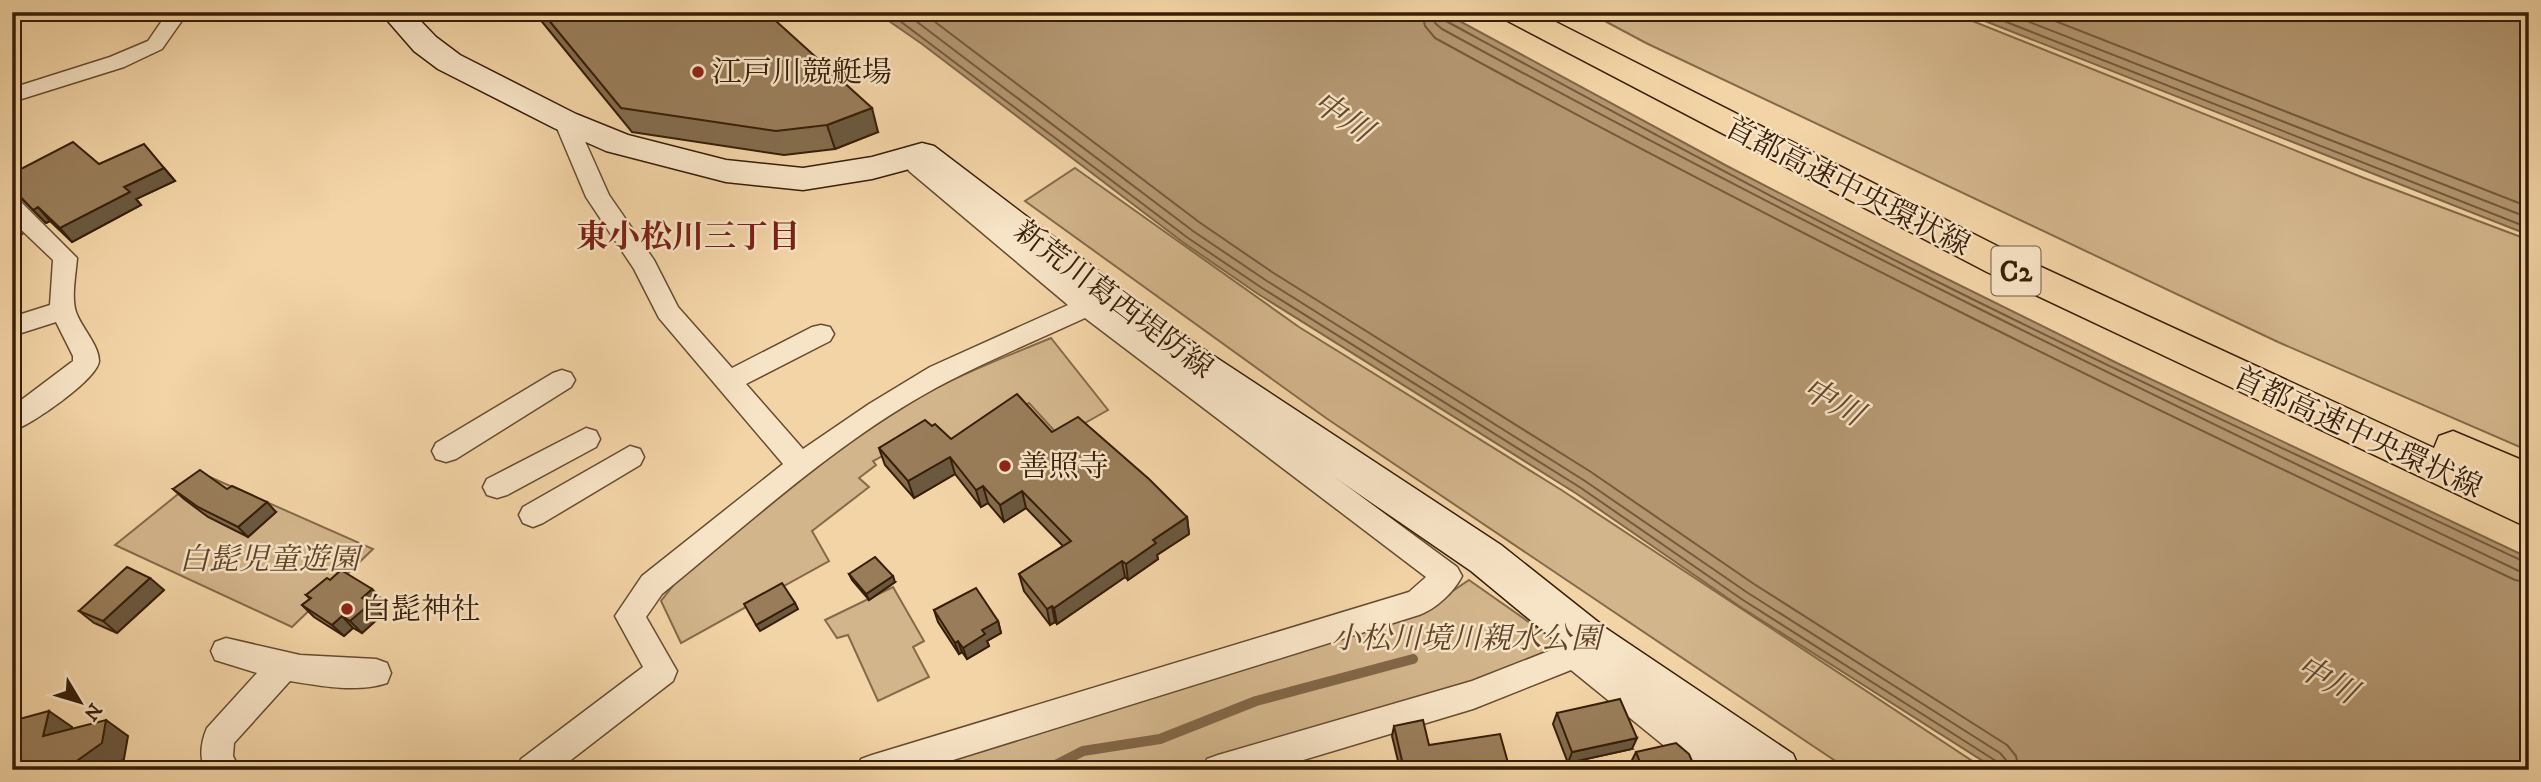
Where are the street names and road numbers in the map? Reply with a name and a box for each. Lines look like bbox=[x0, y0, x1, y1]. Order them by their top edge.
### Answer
street label: 首都高速中央環状線 bbox=[1719, 110, 1976, 265]
street label: 新荒川葛西堤防線 bbox=[1006, 213, 1220, 387]
road number: C2 bbox=[1992, 246, 2040, 296]
street label: 首都高速中央環状線 bbox=[2227, 360, 2488, 507]

